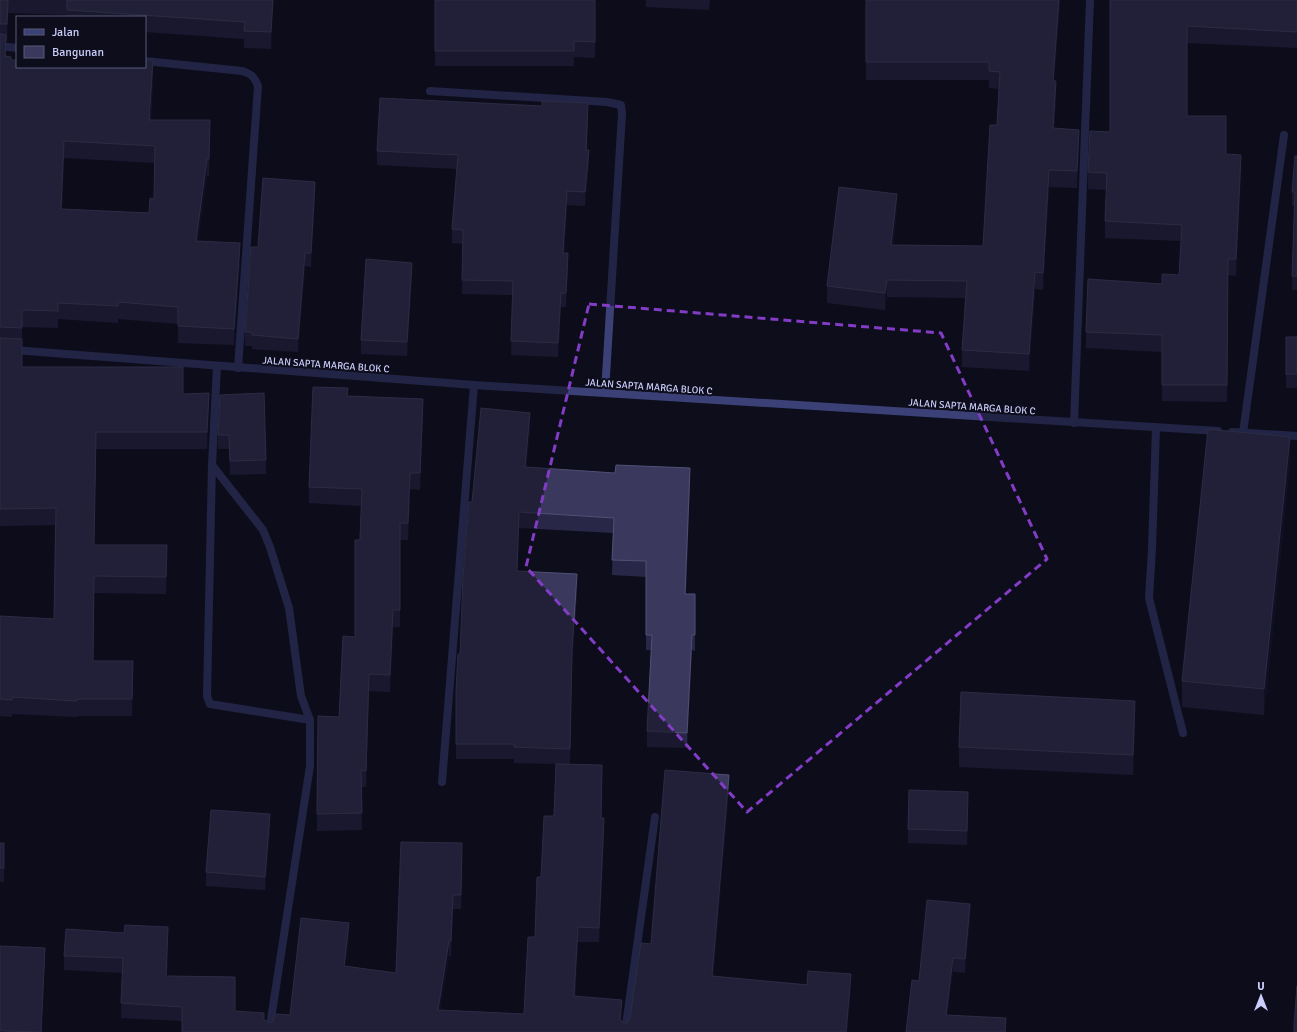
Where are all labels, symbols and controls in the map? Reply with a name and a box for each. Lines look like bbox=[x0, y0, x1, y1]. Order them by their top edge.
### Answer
legend bbox=[16, 16, 146, 68]
text: Jalan bbox=[52, 25, 79, 40]
text: Bangunan bbox=[52, 45, 104, 60]
street label: JALAN SAPTA MARGA BLOK C bbox=[262, 355, 390, 375]
street label: JALAN SAPTA MARGA BLOK C bbox=[585, 377, 713, 397]
street label: JALAN SAPTA MARGA BLOK C bbox=[908, 397, 1036, 417]
north arrow bbox=[1241, 976, 1281, 1016]
text: U bbox=[1257, 980, 1265, 993]

